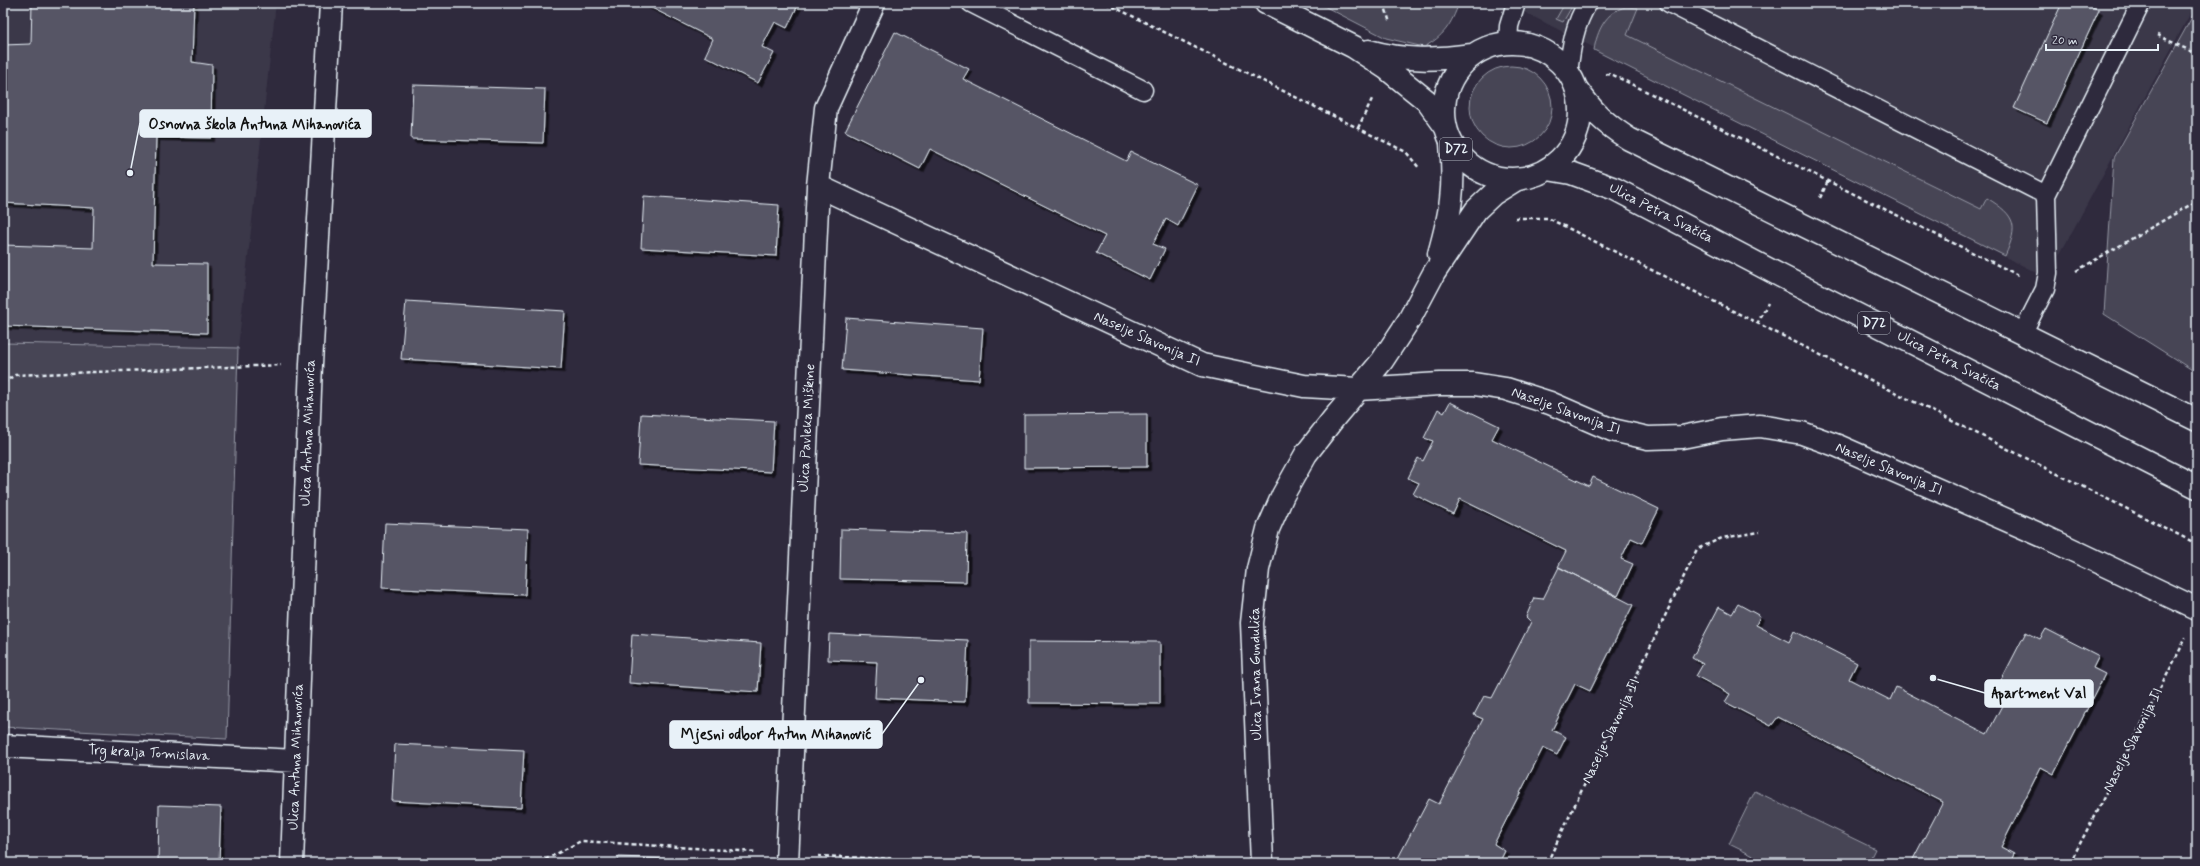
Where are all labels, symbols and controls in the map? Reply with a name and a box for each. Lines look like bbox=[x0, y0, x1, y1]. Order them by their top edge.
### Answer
scale bar bbox=[2046, 26, 2158, 52]
text: 20 m bbox=[2052, 33, 2078, 49]
callout: Osnovna škola Antuna Mihanovića bbox=[140, 110, 371, 137]
text: Osnovna škola Antuna Mihanovića bbox=[149, 115, 362, 135]
road number: D72 bbox=[1440, 138, 1472, 160]
street label: Ulica Petra Svačića bbox=[1606, 179, 1716, 247]
street label: Naselje Slavonija II bbox=[1091, 307, 1203, 371]
road number: D72 bbox=[1858, 312, 1890, 334]
street label: Ulica Petra Svačića bbox=[1894, 327, 2004, 395]
street label: Ulica Antuna Mihanovića bbox=[296, 359, 320, 507]
street label: Ulica Pavleka Miškine bbox=[795, 363, 819, 493]
street label: Naselje Slavonija II bbox=[1509, 383, 1623, 439]
street label: Naselje Slavonija II bbox=[1833, 438, 1945, 500]
street label: Ulica Ivana Gundulića bbox=[1246, 607, 1266, 741]
street label: Naselje Slavonija II bbox=[1578, 676, 1644, 786]
callout: Apartment Val bbox=[1985, 680, 2093, 707]
street label: Ulica Antuna Mihanovića bbox=[284, 683, 308, 831]
text: Apartment Val bbox=[1991, 684, 2087, 705]
street label: Naselje Slavonija II bbox=[2099, 685, 2167, 795]
callout: Mjesni odbor Antun Mihanović bbox=[670, 721, 882, 748]
text: Mjesni odbor Antun Mihanović bbox=[681, 725, 871, 745]
street label: Trg kralja Tomislava bbox=[88, 741, 211, 766]

